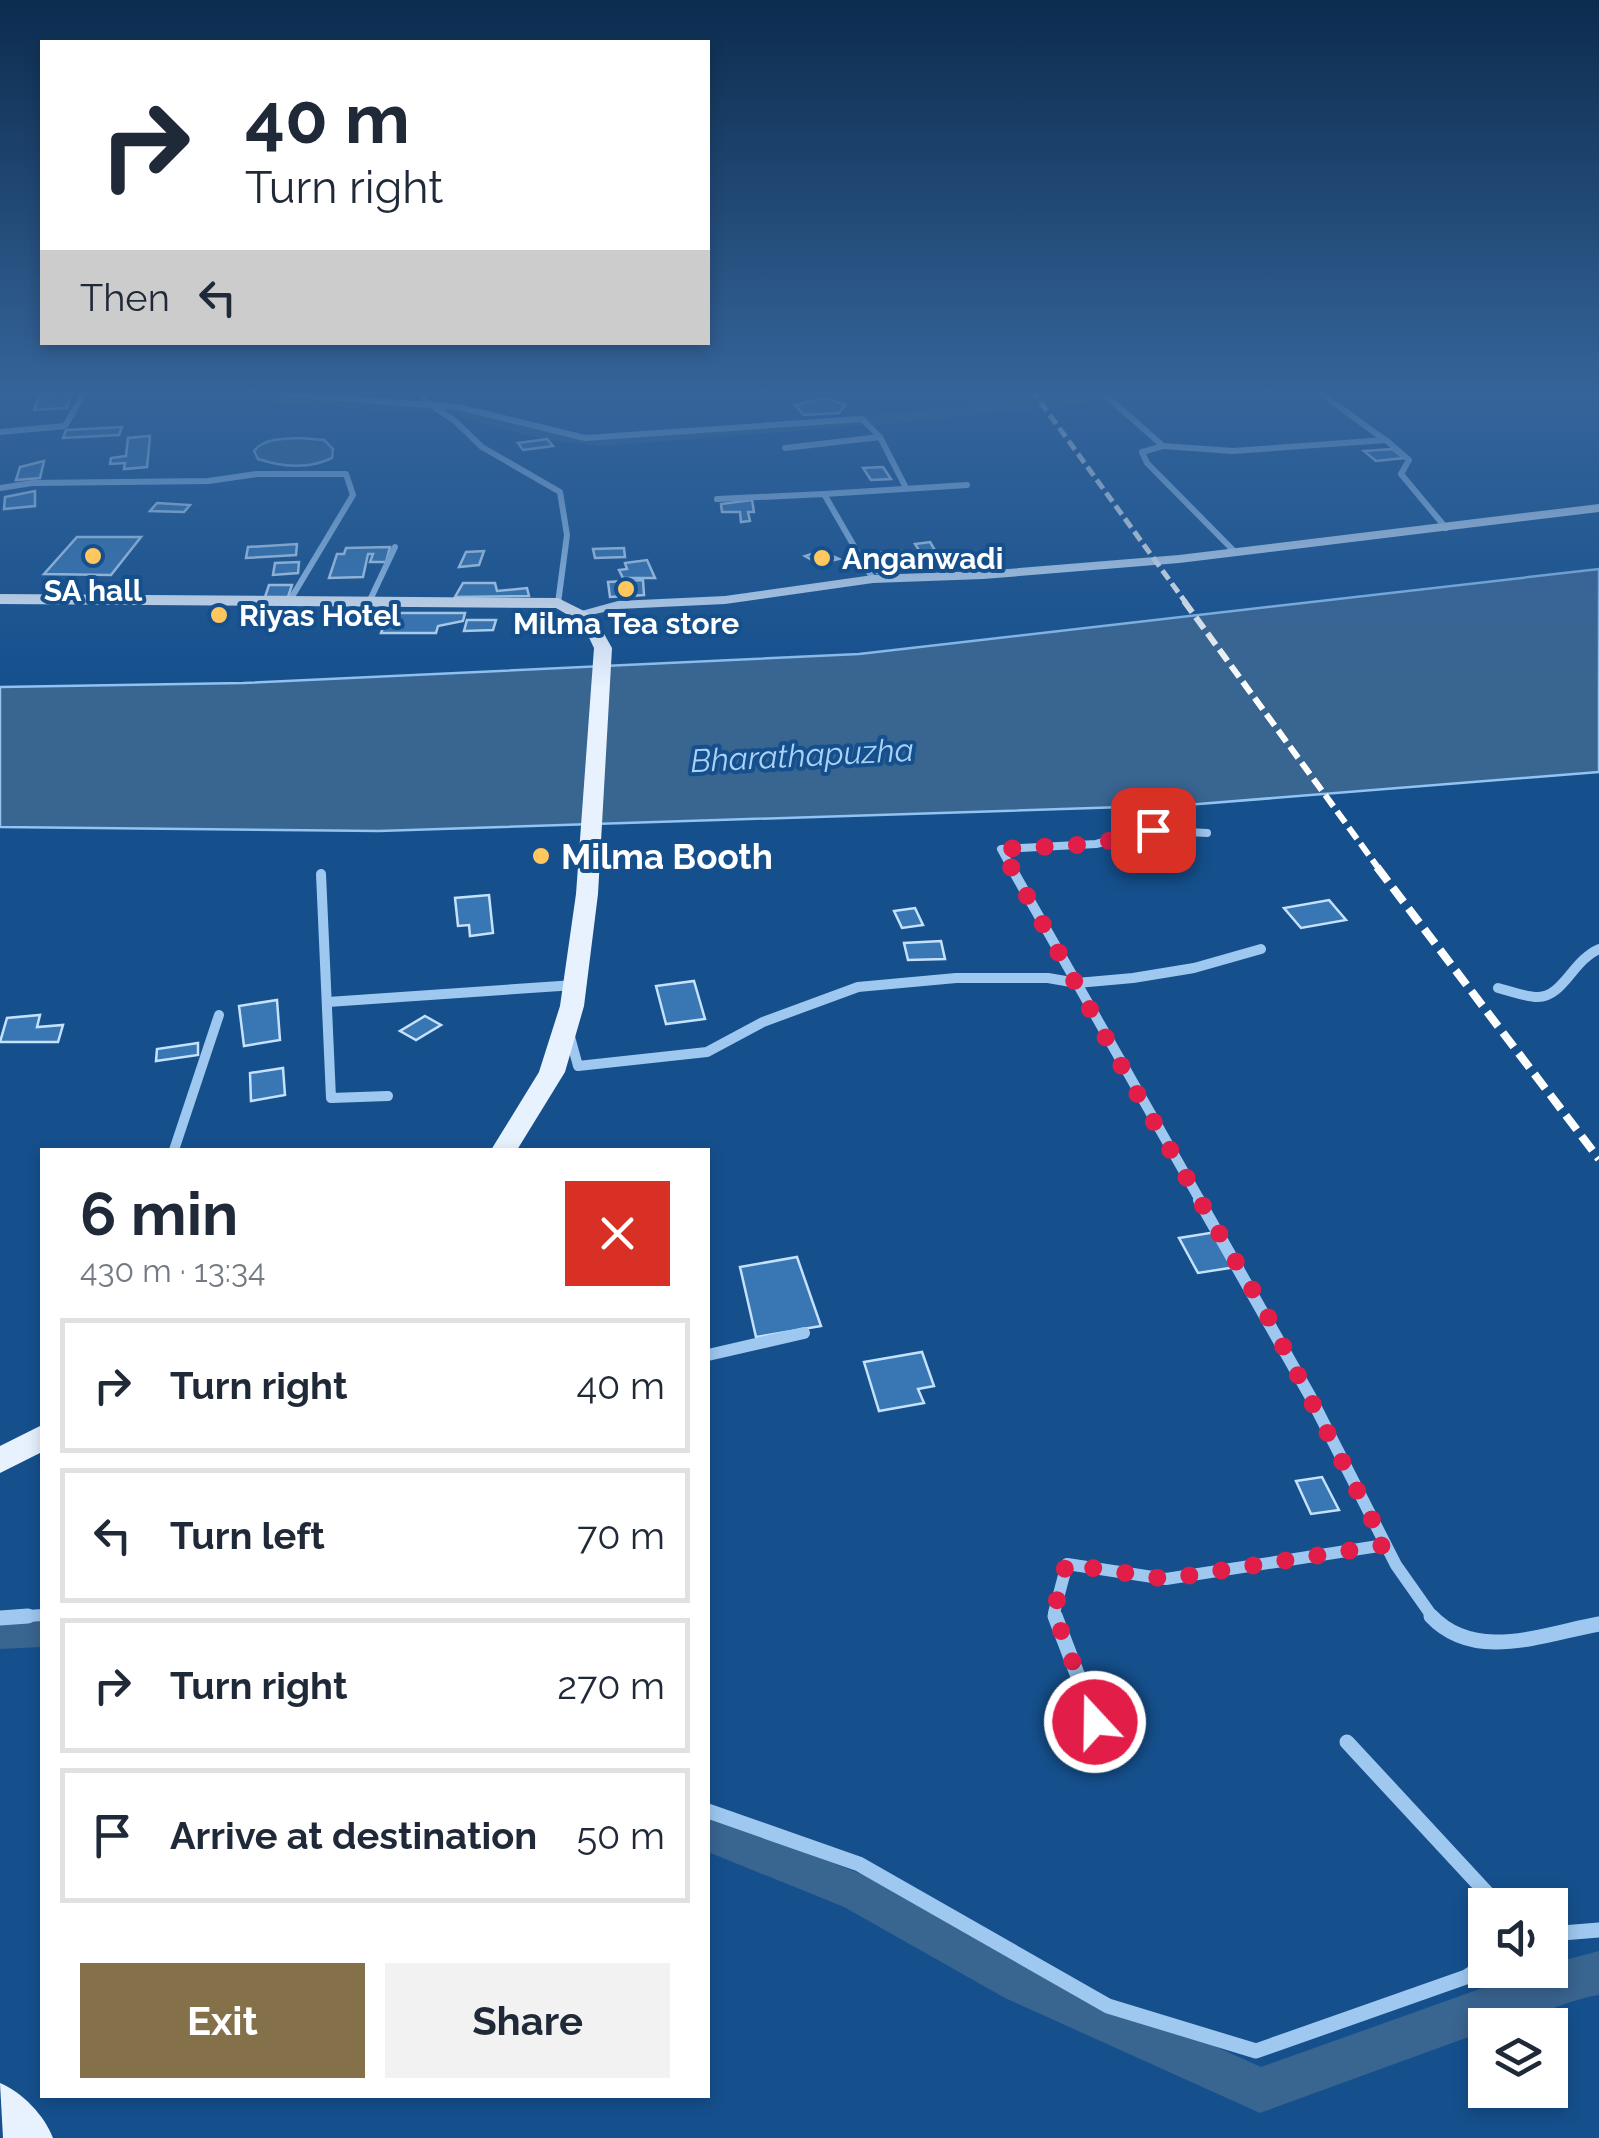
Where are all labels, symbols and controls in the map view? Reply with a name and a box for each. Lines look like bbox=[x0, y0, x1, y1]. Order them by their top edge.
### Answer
text: 40 m bbox=[245, 77, 410, 159]
icon: right bbox=[80, 80, 210, 210]
text: Turn right bbox=[245, 161, 443, 214]
icon: left bbox=[190, 270, 245, 325]
text: Then bbox=[80, 275, 170, 320]
place label: Anganwadi bbox=[842, 541, 1003, 576]
marker: SA hall bbox=[82, 545, 104, 567]
marker: Anganwadi bbox=[811, 547, 833, 569]
place label: SA hall bbox=[44, 573, 143, 608]
marker: Milma Tea store bbox=[615, 578, 637, 600]
place label: Riyas Hotel bbox=[239, 598, 401, 633]
marker: Riyas Hotel bbox=[208, 604, 230, 626]
place label: Milma Tea store bbox=[513, 606, 739, 641]
water label: Bharathapuzha bbox=[689, 731, 915, 779]
pin bbox=[1111, 788, 1196, 873]
icon: arrive bbox=[1126, 803, 1181, 858]
place label: Milma Booth bbox=[561, 836, 773, 877]
marker: Milma Booth bbox=[530, 845, 552, 867]
text: 6 min bbox=[80, 1179, 238, 1249]
button: close bbox=[565, 1181, 670, 1286]
text: 430 m · 13:34 bbox=[80, 1252, 265, 1289]
icon: right bbox=[85, 1358, 140, 1413]
text: Turn right bbox=[170, 1363, 347, 1408]
text: 40 m bbox=[576, 1363, 665, 1408]
icon: left bbox=[85, 1508, 140, 1563]
text: Turn left bbox=[170, 1513, 325, 1558]
text: 70 m bbox=[577, 1513, 665, 1558]
icon: right bbox=[85, 1658, 140, 1713]
text: Turn right bbox=[170, 1663, 347, 1708]
text: 270 m bbox=[557, 1663, 665, 1708]
position arrow bbox=[1043, 1670, 1147, 1774]
icon: arrive bbox=[85, 1808, 140, 1863]
text: Arrive at destination bbox=[170, 1813, 537, 1858]
text: 50 m bbox=[576, 1813, 665, 1858]
map controls bbox=[1468, 1888, 1568, 2108]
button: sound bbox=[1468, 1888, 1568, 1988]
button: Exit bbox=[80, 1963, 365, 2078]
button: Share bbox=[385, 1963, 670, 2078]
button: layers bbox=[1468, 2008, 1568, 2108]

